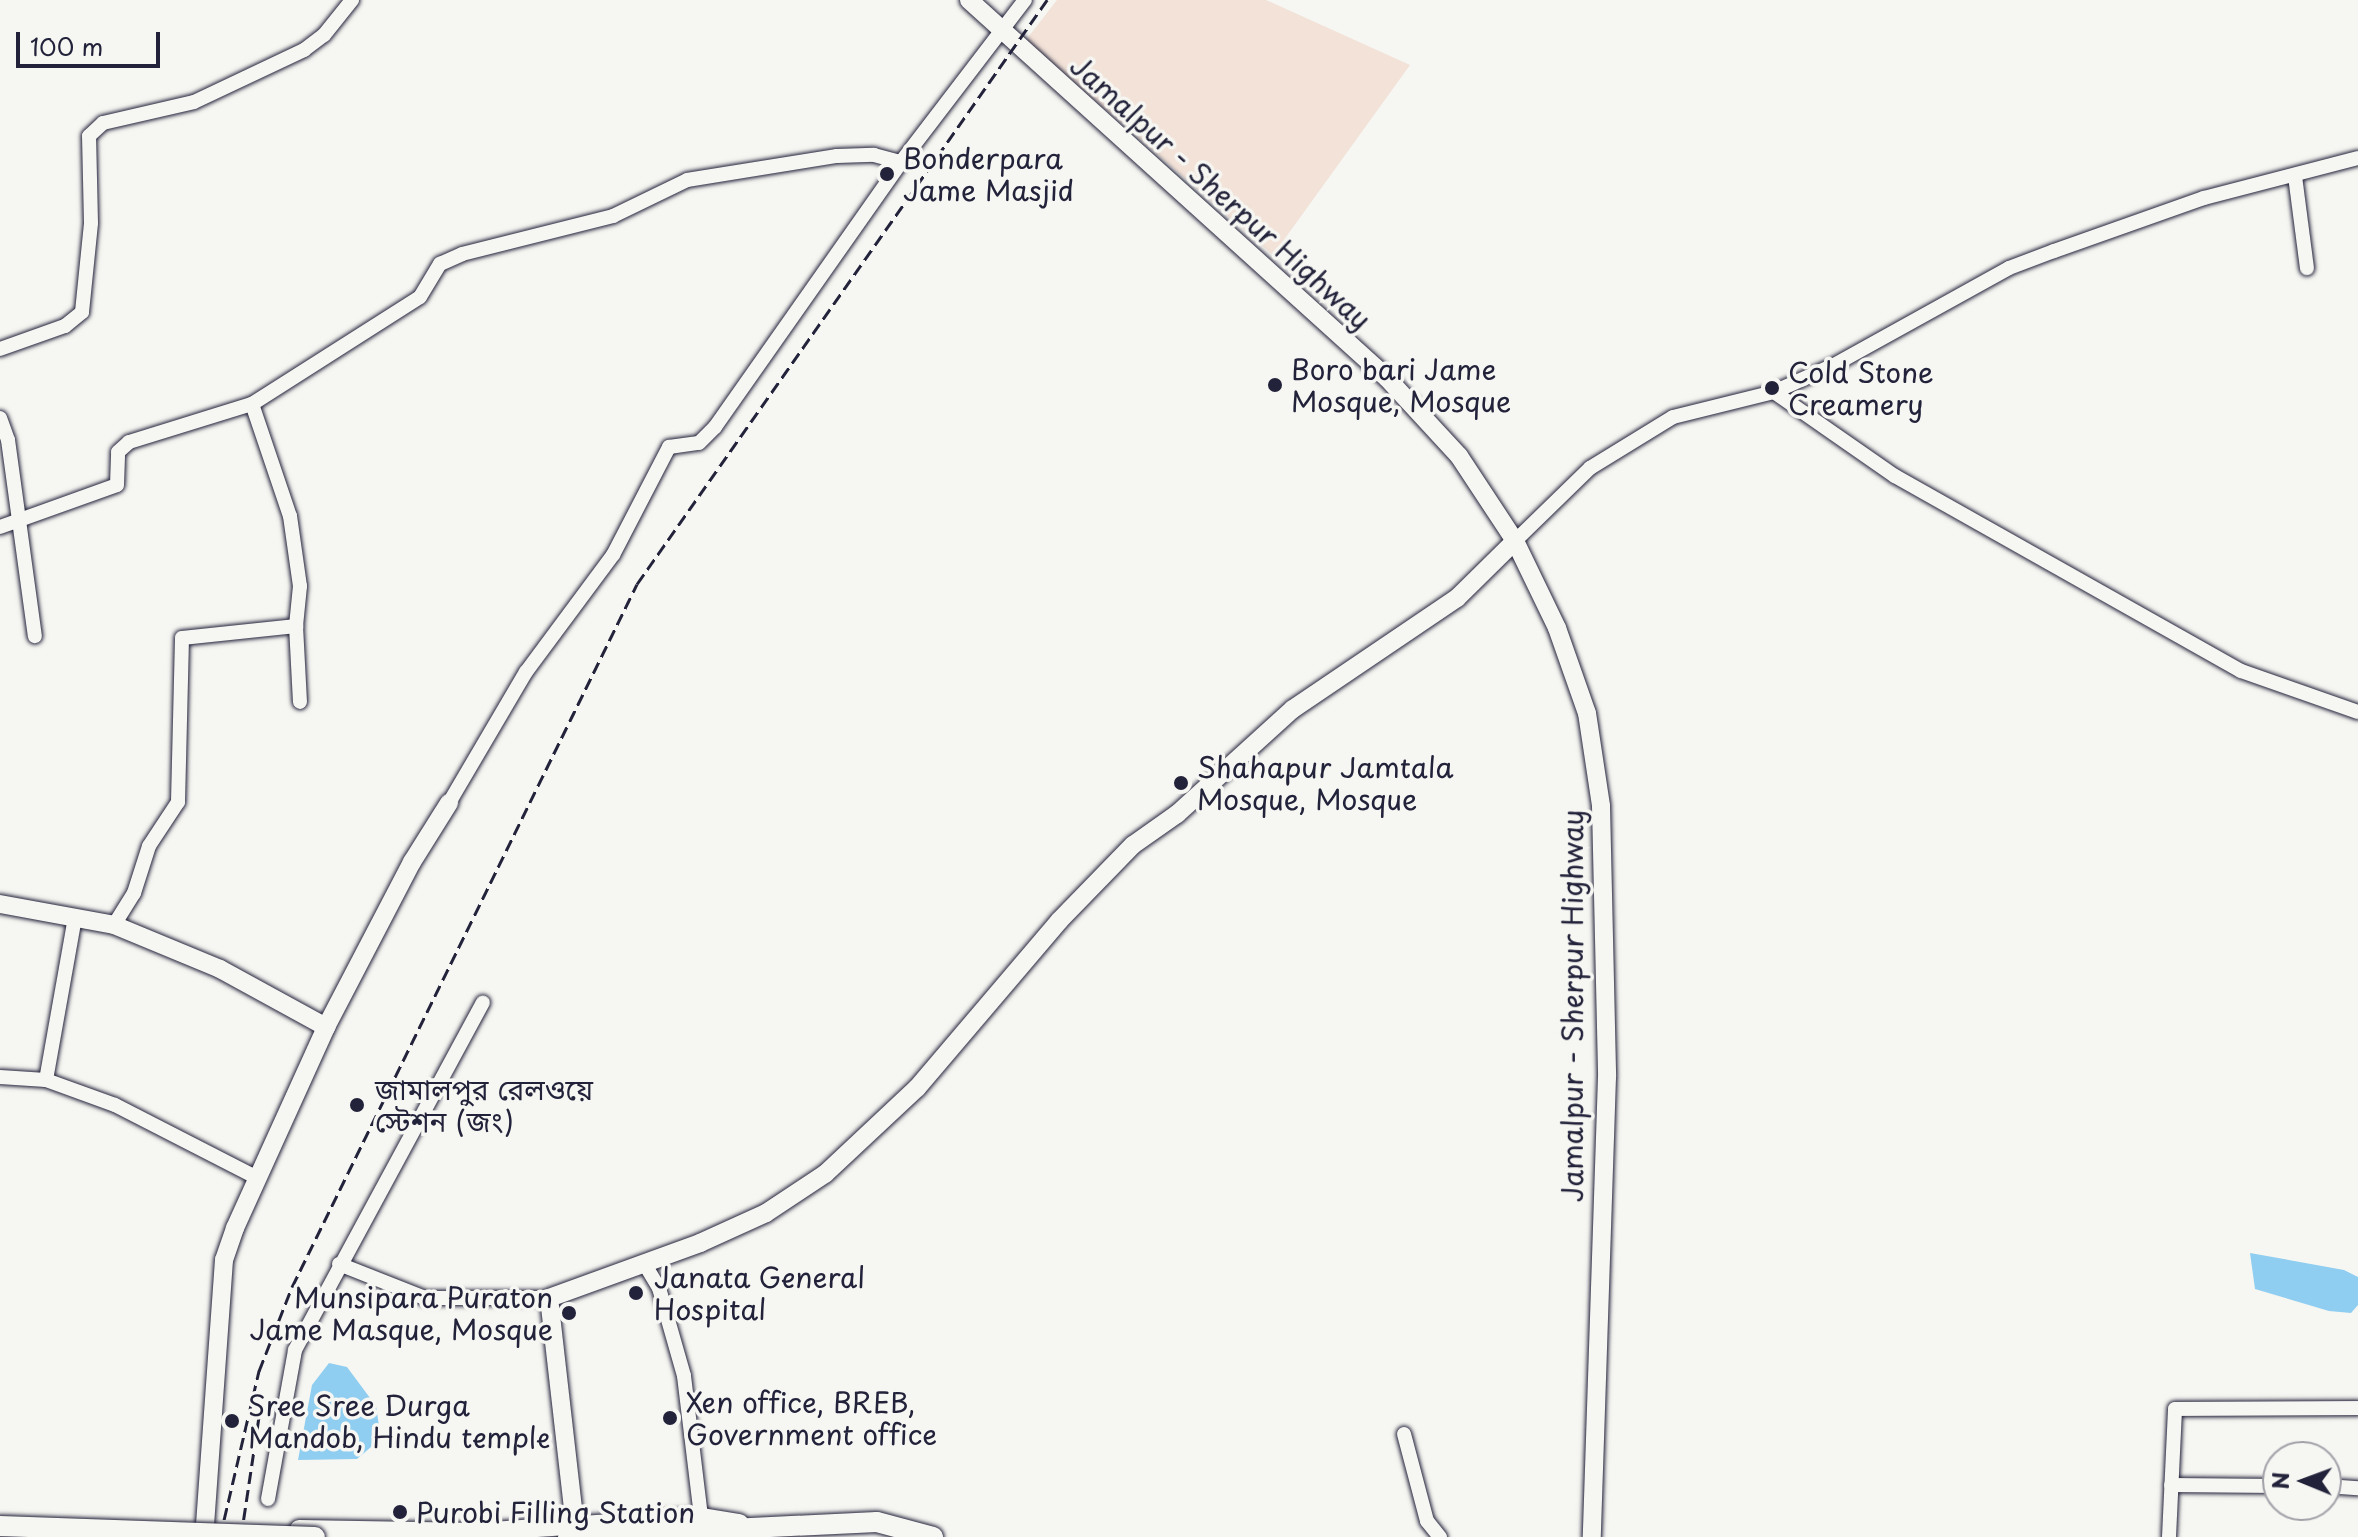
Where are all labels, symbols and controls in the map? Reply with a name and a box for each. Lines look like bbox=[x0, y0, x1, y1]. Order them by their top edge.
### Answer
scale bar bbox=[20, 16, 164, 66]
text: 100 m bbox=[30, 28, 103, 64]
street label: Jamalpur - Sherpur Highway bbox=[1064, 48, 1378, 336]
place label: Bonderpara Jame Masjid bbox=[903, 141, 1075, 207]
marker: Bonderpara Jame Masjid bbox=[878, 165, 896, 183]
place label: Boro bari Jame Mosque, Mosque bbox=[1291, 352, 1512, 418]
place label: Cold Stone Creamery bbox=[1788, 355, 1934, 421]
marker: Boro bari Jame Mosque, Mosque bbox=[1266, 376, 1284, 394]
marker: Cold Stone Creamery bbox=[1763, 379, 1781, 397]
place label: Shahapur Jamtala Mosque, Mosque bbox=[1197, 750, 1453, 816]
marker: Shahapur Jamtala Mosque, Mosque bbox=[1172, 774, 1190, 792]
street label: Jamalpur - Sherpur Highway bbox=[1555, 809, 1589, 1203]
place label: জামালপুর রেলওয়ে স্টেশন (জং) bbox=[375, 1072, 593, 1138]
marker: জামালপুর রেলওয়ে স্টেশন (জং) bbox=[346, 1094, 368, 1116]
place label: Janata General Hospital bbox=[654, 1260, 867, 1326]
place label: Munsipara Puraton Jame Masque, Mosque bbox=[248, 1280, 553, 1346]
marker: Janata General Hospital bbox=[625, 1282, 647, 1304]
marker: Munsipara Puraton Jame Masque, Mosque bbox=[560, 1304, 578, 1322]
place label: Xen office, BREB, Government office bbox=[686, 1385, 937, 1451]
place label: Sree Sree Durga Mandob, Hindu temple bbox=[248, 1388, 552, 1454]
marker: Xen office, BREB, Government office bbox=[661, 1409, 679, 1427]
marker: Sree Sree Durga Mandob, Hindu temple bbox=[223, 1412, 241, 1430]
north arrow bbox=[2262, 1441, 2342, 1521]
text: N bbox=[2263, 1472, 2296, 1490]
place label: Purobi Filling Station bbox=[416, 1495, 697, 1529]
marker: Purobi Filling Station bbox=[391, 1503, 409, 1521]

